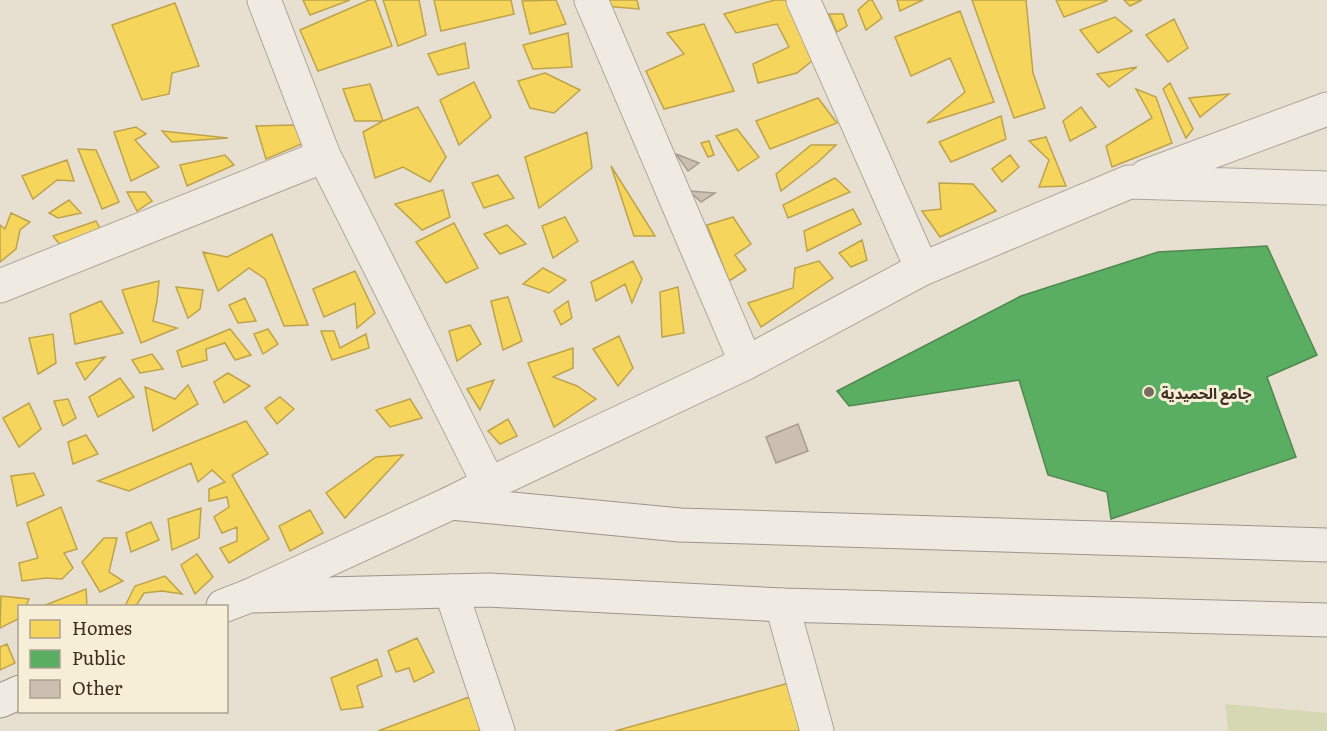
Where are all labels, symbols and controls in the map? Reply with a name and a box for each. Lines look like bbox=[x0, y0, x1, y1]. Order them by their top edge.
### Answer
place label: جامع الحميدية bbox=[1161, 381, 1252, 405]
marker: جامع الحميدية bbox=[1142, 385, 1156, 399]
legend bbox=[18, 605, 228, 713]
text: Homes bbox=[72, 614, 132, 641]
text: Public bbox=[72, 644, 126, 671]
text: Other bbox=[72, 674, 123, 701]

